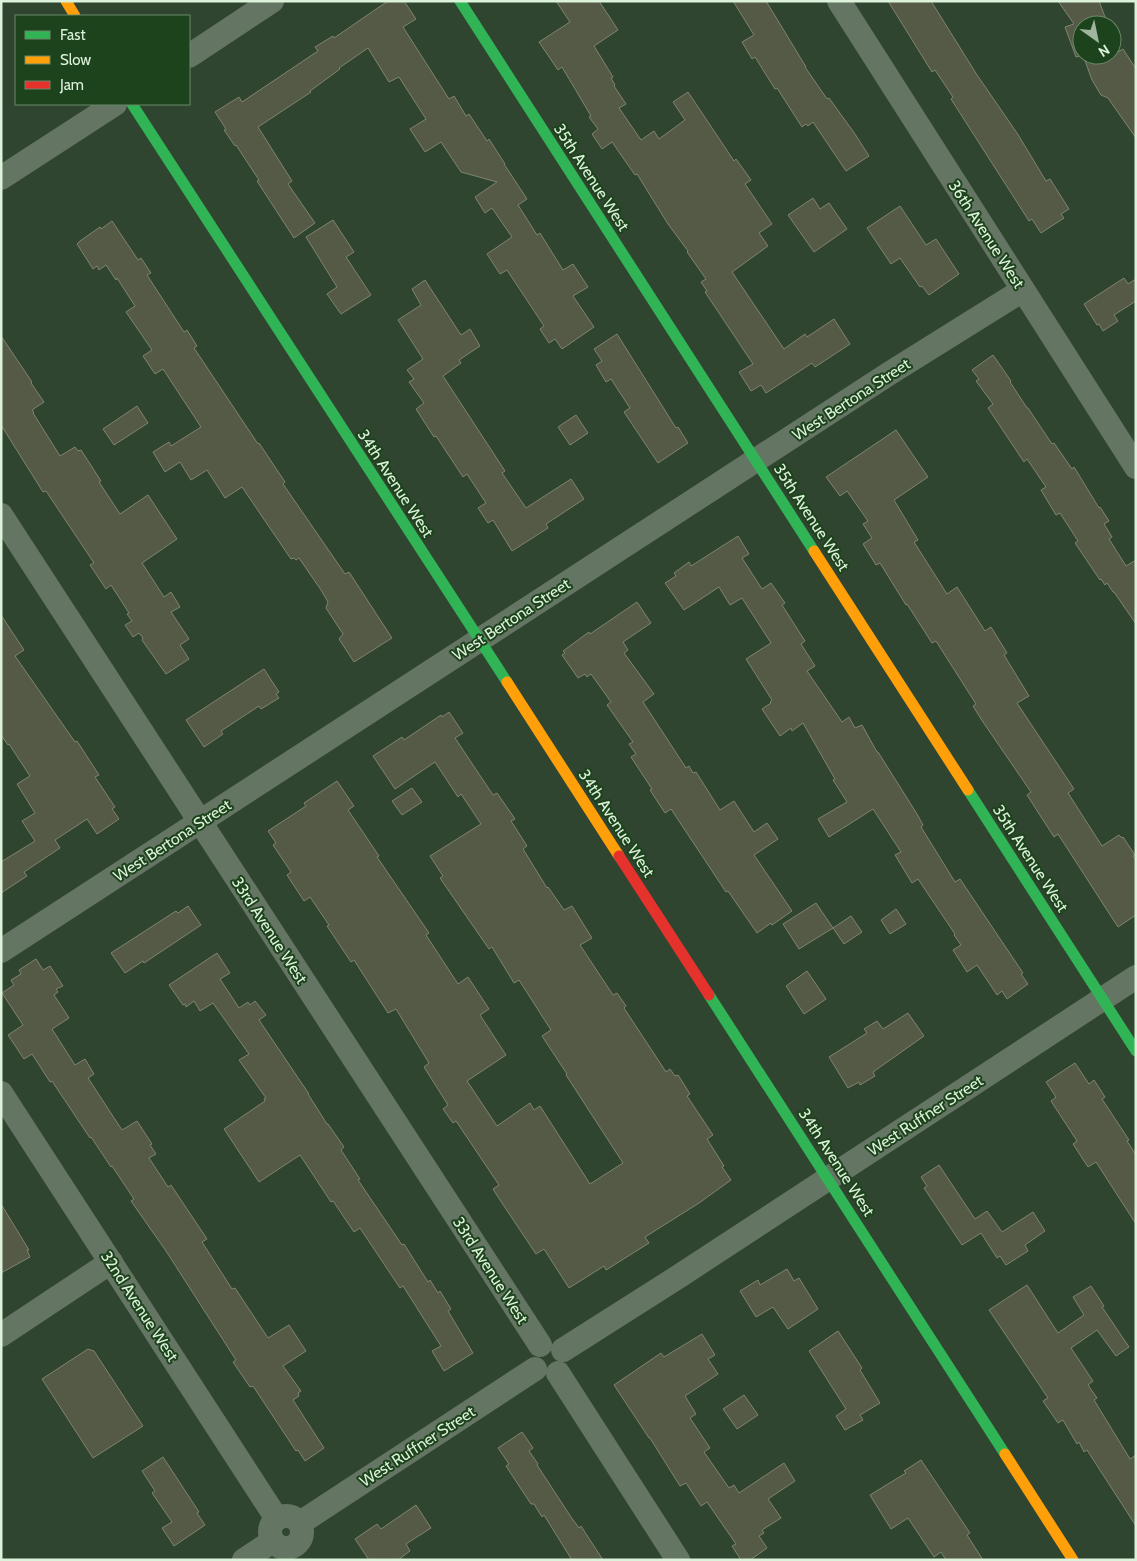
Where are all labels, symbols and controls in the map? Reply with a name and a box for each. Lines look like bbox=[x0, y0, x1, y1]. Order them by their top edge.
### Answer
legend bbox=[15, 15, 190, 105]
north arrow bbox=[1072, 15, 1122, 65]
text: Fast bbox=[60, 26, 85, 44]
text: N bbox=[1095, 41, 1113, 61]
text: Slow bbox=[60, 51, 91, 69]
text: Jam bbox=[59, 76, 84, 94]
street label: 35th Avenue West bbox=[550, 120, 634, 235]
street label: 36th Avenue West bbox=[945, 177, 1029, 292]
street label: West Bertona Street bbox=[789, 354, 914, 445]
street label: 34th Avenue West bbox=[354, 426, 438, 541]
street label: 35th Avenue West bbox=[770, 460, 854, 575]
street label: West Bertona Street bbox=[449, 574, 574, 665]
street label: 34th Avenue West bbox=[575, 766, 659, 881]
street label: West Bertona Street bbox=[110, 795, 235, 886]
street label: 35th Avenue West bbox=[989, 801, 1073, 916]
street label: 33rd Avenue West bbox=[228, 873, 312, 988]
street label: West Ruffner Street bbox=[864, 1071, 987, 1160]
street label: 34th Avenue West bbox=[795, 1105, 879, 1220]
street label: 33rd Avenue West bbox=[449, 1213, 533, 1328]
street label: 32nd Avenue West bbox=[97, 1248, 183, 1365]
street label: West Ruffner Street bbox=[356, 1402, 479, 1491]

